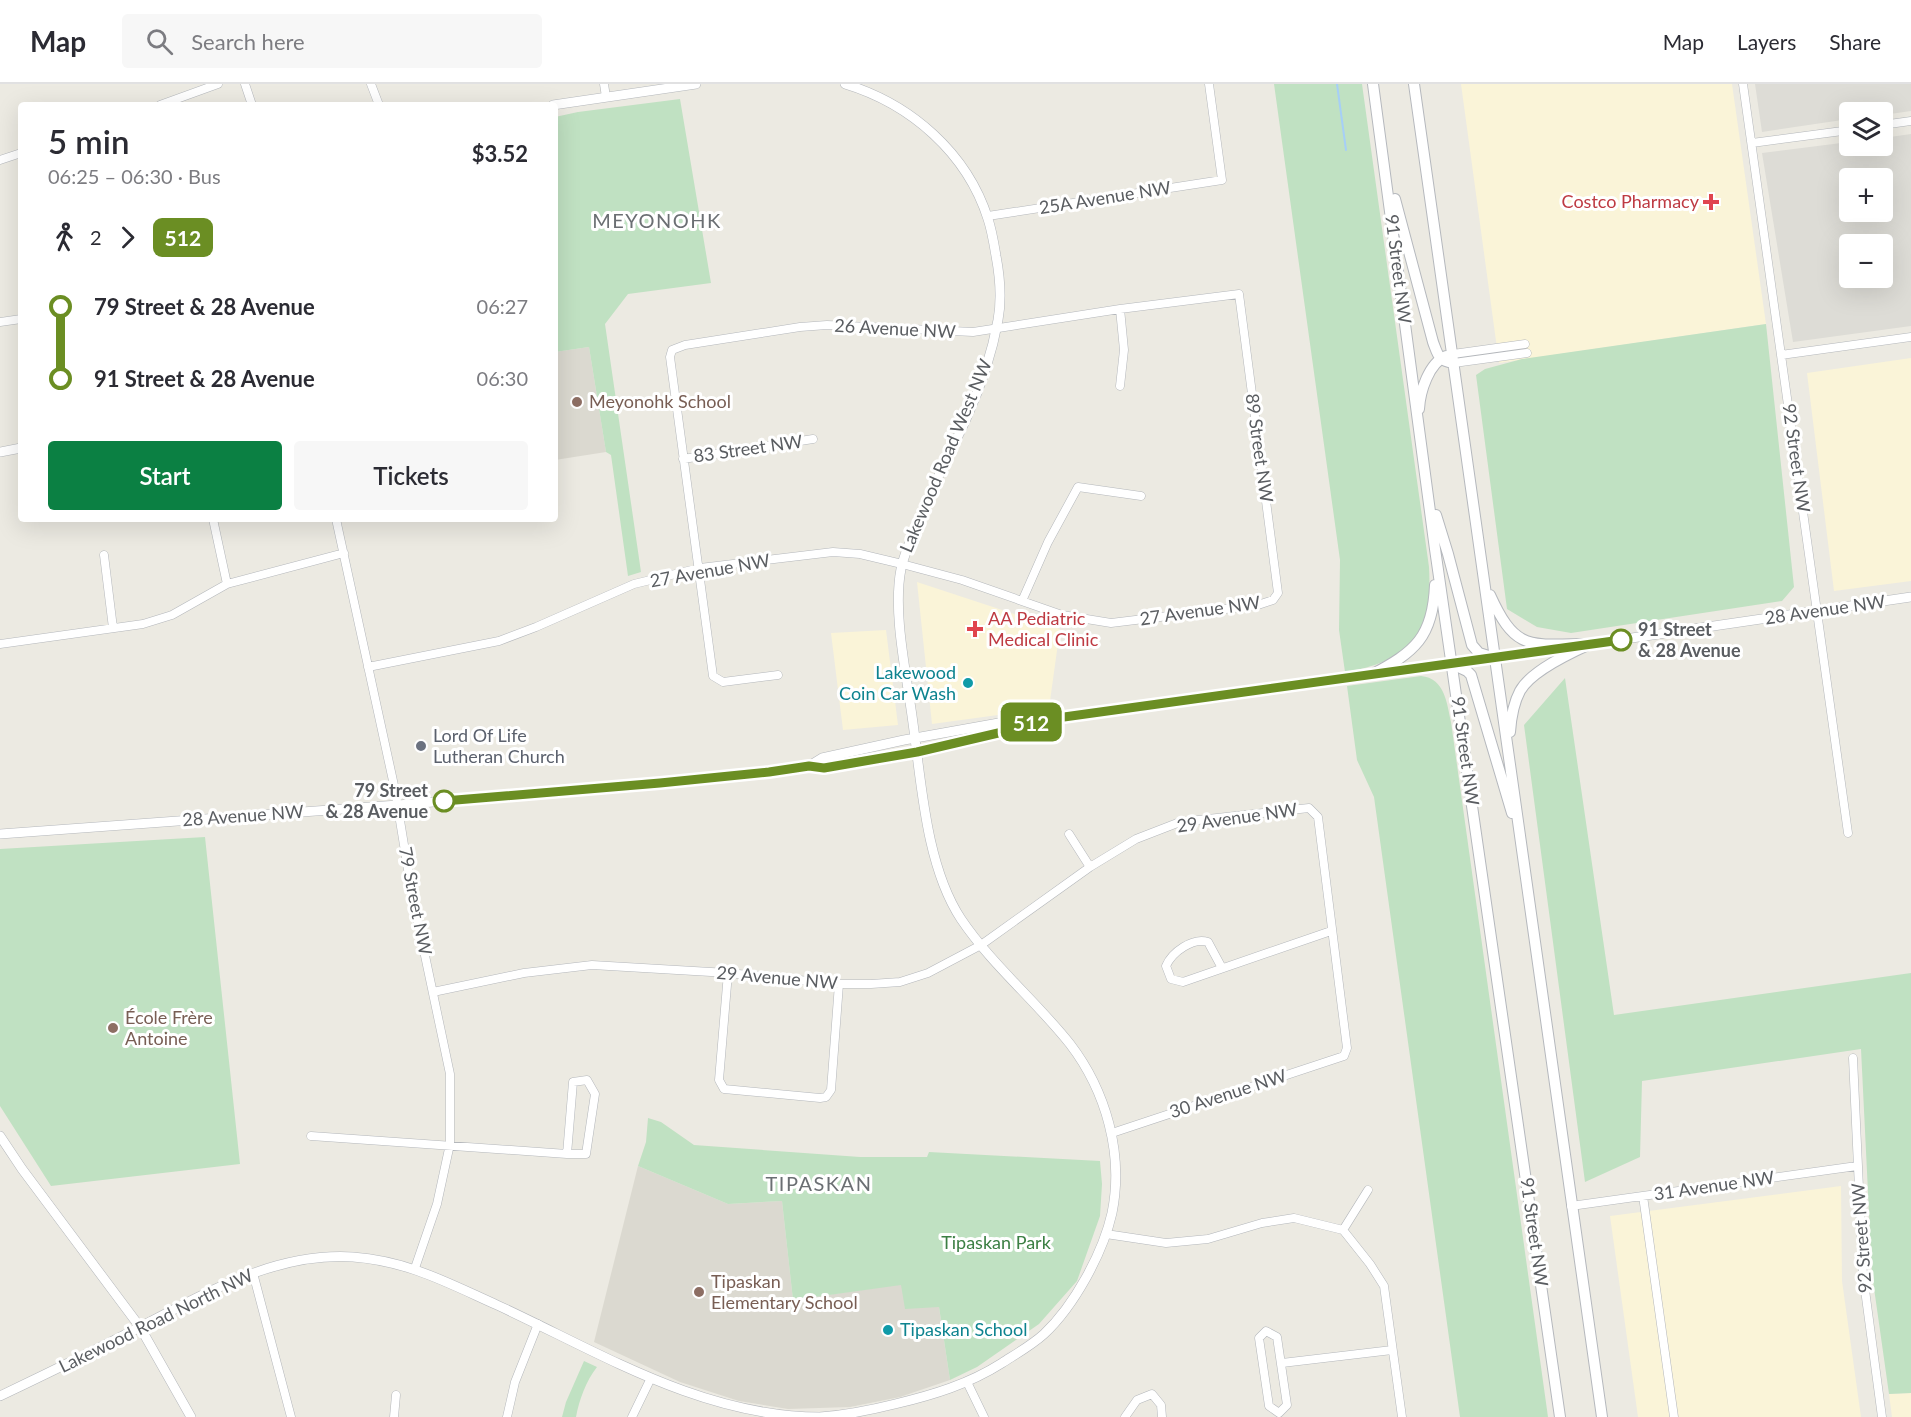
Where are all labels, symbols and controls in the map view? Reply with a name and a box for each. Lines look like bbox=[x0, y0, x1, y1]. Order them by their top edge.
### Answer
search box bbox=[122, 14, 542, 68]
text: Map bbox=[30, 24, 86, 58]
icon: search bbox=[143, 25, 176, 58]
text: Search here bbox=[191, 28, 305, 55]
text: Map bbox=[1663, 29, 1704, 54]
text: Layers bbox=[1737, 29, 1796, 54]
text: Share bbox=[1829, 29, 1881, 54]
map controls bbox=[1839, 102, 1893, 288]
button: layers bbox=[1839, 102, 1893, 156]
text: 5 min bbox=[48, 121, 129, 161]
text: $3.52 bbox=[472, 140, 528, 167]
text: 06:25 – 06:30 · Bus bbox=[48, 164, 221, 188]
button: + bbox=[1839, 168, 1893, 222]
street label: 25A Avenue NW bbox=[1037, 176, 1173, 218]
place label: Costco Pharmacy bbox=[1562, 190, 1700, 212]
marker: Costco Pharmacy bbox=[1704, 195, 1718, 209]
district label: MEYONOHK bbox=[592, 208, 722, 232]
street label: 91 Street NW bbox=[1381, 213, 1417, 325]
icon: walk bbox=[48, 221, 81, 254]
icon: forward bbox=[111, 221, 144, 254]
text: 2 bbox=[90, 225, 102, 249]
text: 512 bbox=[165, 225, 201, 250]
button: − bbox=[1839, 234, 1893, 288]
text: 79 Street & 28 Avenue bbox=[94, 293, 315, 320]
text: 06:27 bbox=[477, 294, 528, 318]
street label: 26 Avenue NW bbox=[834, 314, 957, 342]
street label: Lakewood Road West NW bbox=[894, 355, 996, 556]
text: 91 Street & 28 Avenue bbox=[94, 365, 315, 392]
text: 06:30 bbox=[477, 366, 528, 390]
place label: Meyonohk School bbox=[589, 390, 731, 412]
street label: 89 Street NW bbox=[1241, 392, 1279, 504]
marker: Meyonohk School bbox=[570, 395, 584, 409]
street label: 92 Street NW bbox=[1778, 402, 1816, 514]
street label: 83 Street NW bbox=[692, 429, 804, 467]
button: Start bbox=[48, 441, 282, 510]
button: Tickets bbox=[294, 441, 528, 510]
street label: 27 Avenue NW bbox=[648, 549, 772, 591]
street label: 28 Avenue NW bbox=[1763, 590, 1887, 628]
street label: 27 Avenue NW bbox=[1138, 591, 1262, 629]
place label: AA Pediatric Medical Clinic bbox=[988, 607, 1099, 650]
place label: 91 Street & 28 Avenue bbox=[1638, 618, 1741, 661]
marker: AA Pediatric Medical Clinic bbox=[966, 620, 984, 638]
marker: 91 Street & 28 Avenue bbox=[1610, 629, 1632, 651]
place label: Lakewood Coin Car Wash bbox=[839, 661, 956, 704]
marker: Lakewood Coin Car Wash bbox=[961, 676, 975, 690]
street label: 91 Street NW bbox=[1447, 695, 1485, 807]
line badge: 512 bbox=[996, 702, 1066, 742]
text: 512 bbox=[1013, 710, 1049, 735]
place label: Lord Of Life Lutheran Church bbox=[433, 724, 565, 767]
marker: Lord Of Life Lutheran Church bbox=[414, 739, 428, 753]
place label: 79 Street & 28 Avenue bbox=[325, 779, 428, 822]
marker: 79 Street & 28 Avenue bbox=[433, 790, 455, 812]
street label: 29 Avenue NW bbox=[1175, 798, 1299, 836]
street label: 28 Avenue NW bbox=[182, 800, 305, 830]
street label: 79 Street NW bbox=[395, 845, 437, 957]
street label: 29 Avenue NW bbox=[716, 961, 839, 993]
place label: École Frère Antoine bbox=[125, 1006, 213, 1049]
marker: École Frère Antoine bbox=[106, 1021, 120, 1035]
street label: 30 Avenue NW bbox=[1167, 1064, 1289, 1122]
street label: 31 Avenue NW bbox=[1652, 1166, 1776, 1204]
district label: TIPASKAN bbox=[766, 1171, 872, 1195]
street label: 91 Street NW bbox=[1516, 1176, 1554, 1288]
street label: 92 Street NW bbox=[1846, 1182, 1876, 1294]
park label: Tipaskan Park bbox=[941, 1231, 1052, 1253]
street label: Lakewood Road North NW bbox=[55, 1263, 257, 1377]
place label: Tipaskan Elementary School bbox=[711, 1270, 858, 1313]
marker: Tipaskan Elementary School bbox=[692, 1285, 706, 1299]
place label: Tipaskan School bbox=[900, 1318, 1027, 1340]
marker: Tipaskan School bbox=[881, 1323, 895, 1337]

